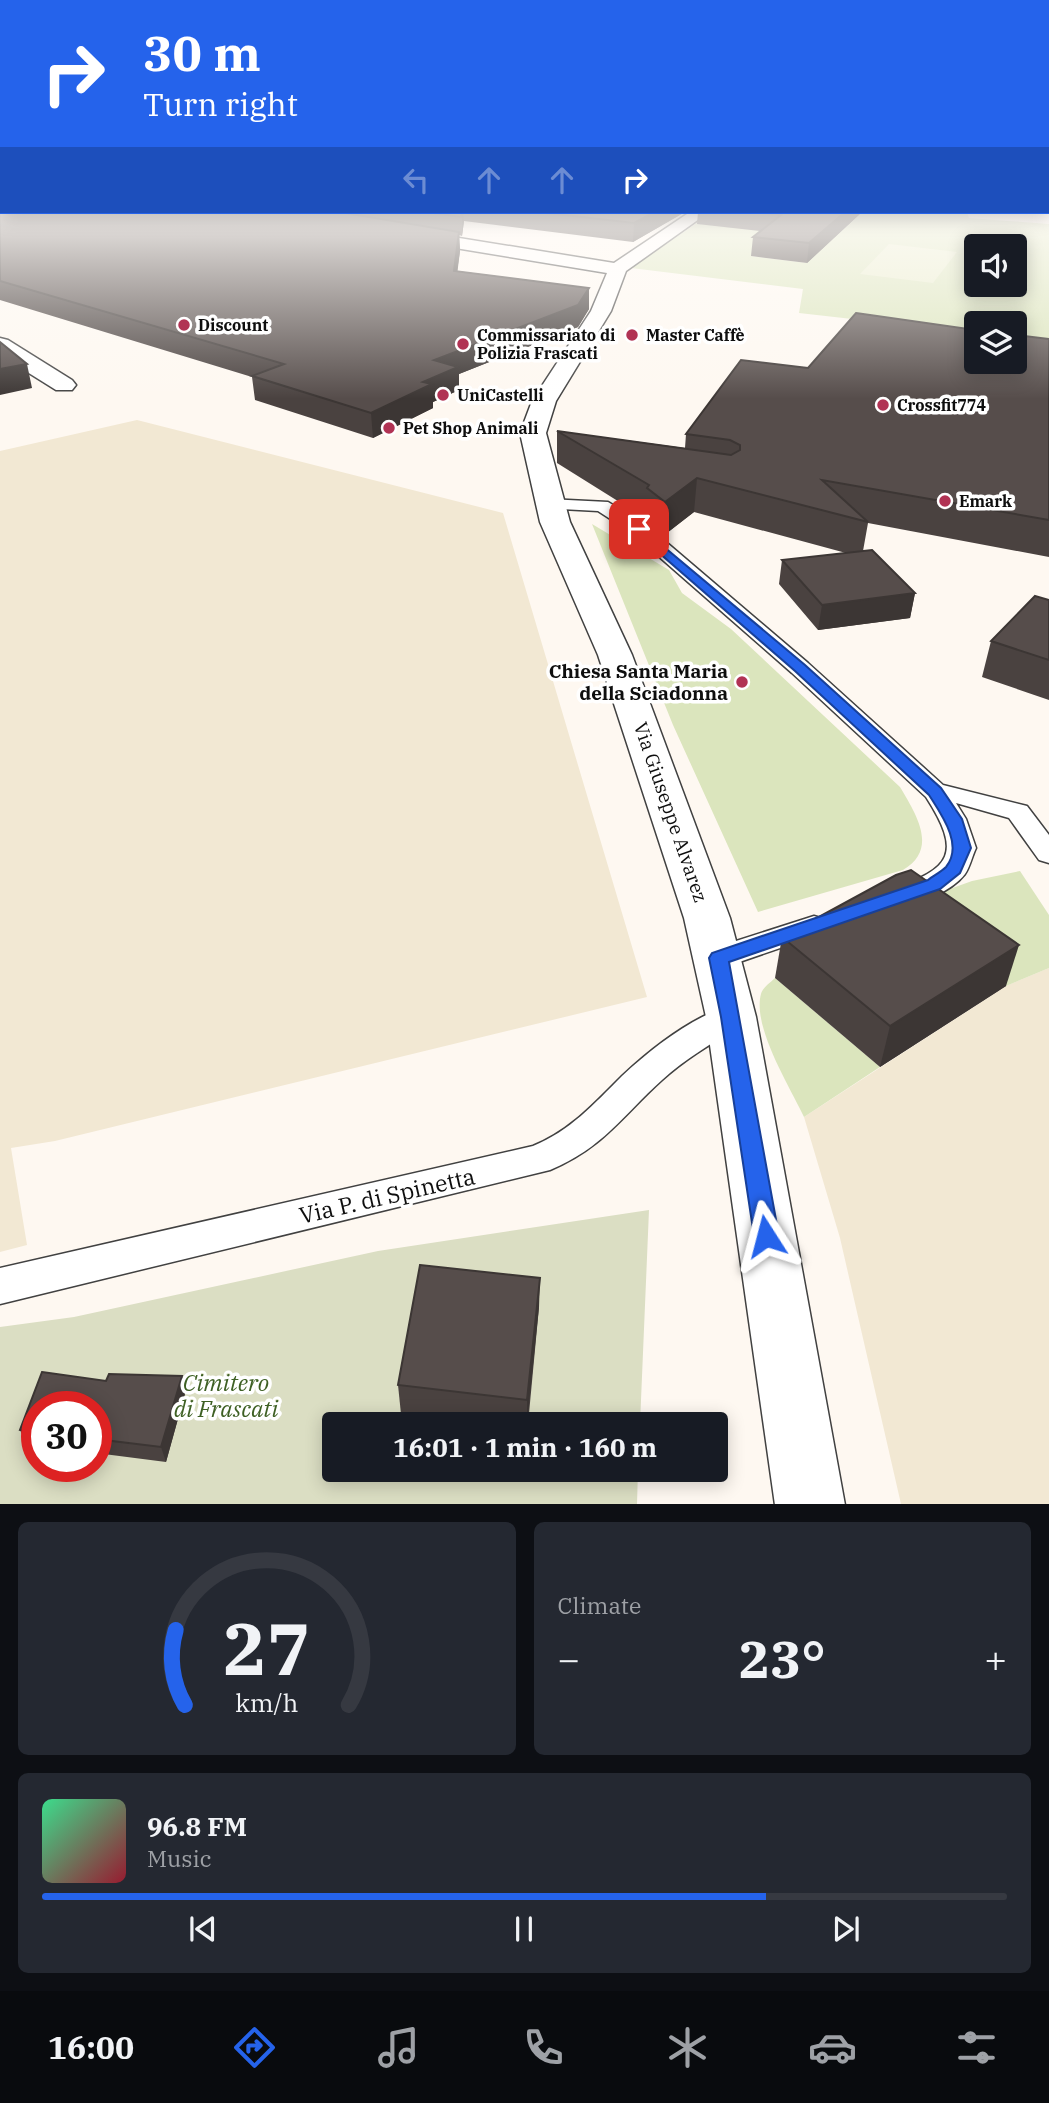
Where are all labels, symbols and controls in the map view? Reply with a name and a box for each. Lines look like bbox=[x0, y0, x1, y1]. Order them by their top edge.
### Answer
text: 30 m bbox=[143, 21, 261, 84]
icon: right bbox=[28, 28, 119, 119]
text: Turn right bbox=[143, 83, 298, 125]
icon: left bbox=[397, 161, 435, 199]
icon: ahead bbox=[470, 161, 508, 199]
icon: ahead bbox=[543, 161, 581, 199]
icon: right bbox=[616, 161, 654, 199]
map controls bbox=[964, 234, 1027, 374]
button: sound bbox=[964, 234, 1027, 297]
button: layers bbox=[964, 311, 1027, 374]
place label: Discount bbox=[198, 315, 268, 335]
marker: Discount bbox=[176, 317, 192, 333]
place label: Commissariato di Polizia Frascati bbox=[477, 325, 615, 363]
place label: Master Caffè bbox=[646, 325, 745, 345]
marker: Master Caffè bbox=[624, 327, 640, 343]
marker: Commissariato di Polizia Frascati bbox=[455, 336, 471, 352]
place label: UniCastelli bbox=[457, 385, 544, 405]
marker: UniCastelli bbox=[435, 387, 451, 403]
place label: Crossfit774 bbox=[897, 395, 986, 415]
marker: Crossfit774 bbox=[875, 397, 891, 413]
place label: Pet Shop Animali bbox=[403, 418, 538, 438]
marker: Pet Shop Animali bbox=[381, 420, 397, 436]
place label: Emark bbox=[959, 491, 1012, 511]
marker: Emark bbox=[937, 493, 953, 509]
pin bbox=[609, 499, 669, 559]
icon: arrive bbox=[620, 510, 658, 548]
place label: Chiesa Santa Maria della Sciadonna bbox=[549, 659, 728, 705]
marker: Chiesa Santa Maria della Sciadonna bbox=[734, 674, 750, 690]
street label: Via Giuseppe Alvarez bbox=[629, 719, 713, 905]
street label: Via P. di Spinetta bbox=[296, 1160, 478, 1230]
position arrow bbox=[729, 1199, 803, 1273]
park label: Cimitero di Frascati bbox=[174, 1367, 278, 1423]
speed limit sign: 30 bbox=[21, 1391, 112, 1482]
text: 16:01 · 1 min · 160 m bbox=[393, 1430, 657, 1464]
text: Climate bbox=[558, 1590, 641, 1620]
text: 27 bbox=[223, 1600, 310, 1695]
text: 23° bbox=[739, 1625, 826, 1692]
text: − bbox=[558, 1634, 580, 1683]
text: + bbox=[984, 1634, 1007, 1683]
text: km/h bbox=[235, 1685, 298, 1718]
text: 96.8 FM bbox=[147, 1809, 247, 1843]
text: Music bbox=[147, 1843, 212, 1873]
icon: previous bbox=[184, 1910, 222, 1948]
icon: pause bbox=[505, 1910, 543, 1948]
icon: next bbox=[827, 1910, 865, 1948]
icon: directions bbox=[230, 2023, 279, 2072]
icon: music bbox=[374, 2023, 423, 2072]
icon: phone bbox=[519, 2023, 568, 2072]
icon: climate bbox=[663, 2023, 712, 2072]
icon: car bbox=[808, 2023, 857, 2072]
icon: filters bbox=[952, 2023, 1001, 2072]
text: 16:00 bbox=[48, 2026, 134, 2068]

